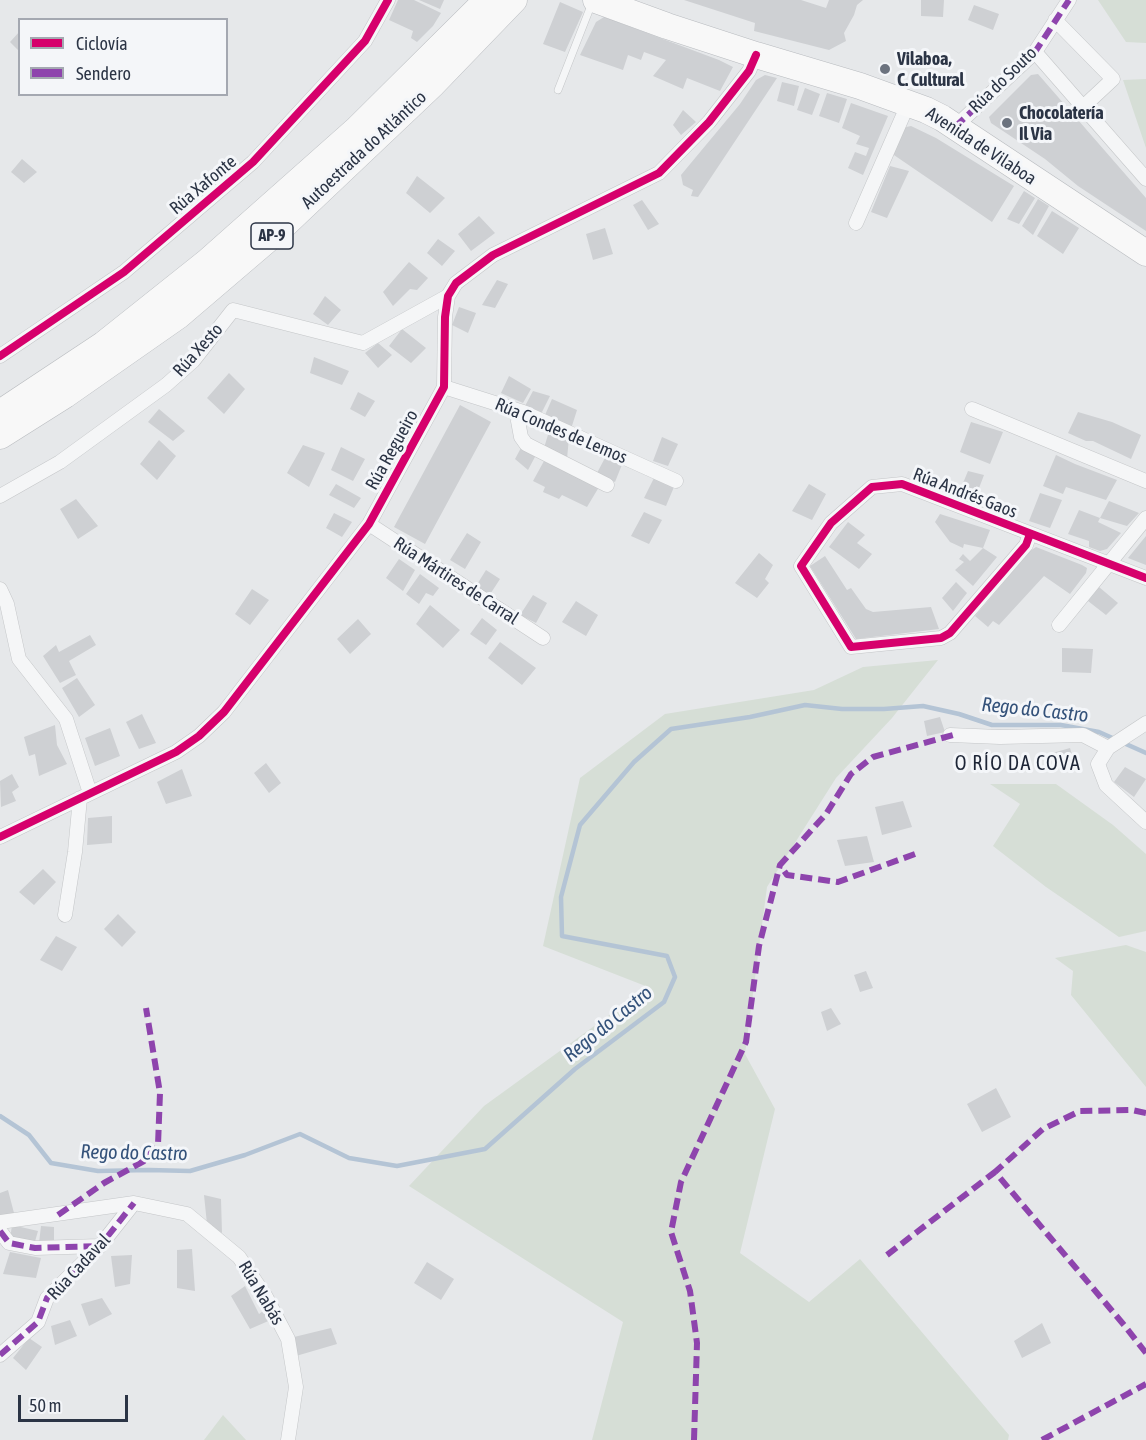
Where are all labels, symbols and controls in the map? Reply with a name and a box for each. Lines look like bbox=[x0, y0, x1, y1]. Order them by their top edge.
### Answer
legend bbox=[18, 18, 228, 96]
text: Ciclovía bbox=[76, 33, 128, 54]
street label: Rúa do Souto bbox=[965, 42, 1041, 118]
place label: Vilaboa, C. Cultural bbox=[897, 48, 964, 90]
marker: Vilaboa, C. Cultural bbox=[878, 62, 892, 76]
text: Sendero bbox=[76, 63, 131, 84]
street label: Autoestrada do Atlántico bbox=[297, 86, 431, 214]
street label: Avenida de Vilaboa bbox=[922, 102, 1040, 190]
place label: Chocolatería Il Via bbox=[1019, 102, 1104, 144]
marker: Chocolatería Il Via bbox=[1000, 116, 1014, 130]
street label: Rúa Xafonte bbox=[165, 151, 241, 219]
road number: AP-9 bbox=[251, 223, 293, 249]
street label: Rúa Xesto bbox=[168, 319, 228, 381]
street label: Rúa Condes de Lemos bbox=[492, 393, 630, 469]
street label: Rúa Regueiro bbox=[361, 406, 423, 494]
street label: Rúa Andrés Gaos bbox=[910, 463, 1020, 523]
street label: Rúa Mártires de Carral bbox=[389, 533, 523, 629]
water label: Rego do Castro bbox=[980, 692, 1090, 728]
district label: O RÍO DA COVA bbox=[955, 752, 1081, 776]
water label: Rego do Castro bbox=[559, 981, 657, 1067]
water label: Rego do Castro bbox=[80, 1140, 188, 1166]
street label: Rúa Cadaval bbox=[43, 1230, 115, 1304]
street label: Rúa Nabás bbox=[234, 1257, 288, 1329]
scale bar bbox=[21, 1383, 130, 1421]
text: 50 m bbox=[29, 1395, 61, 1416]

